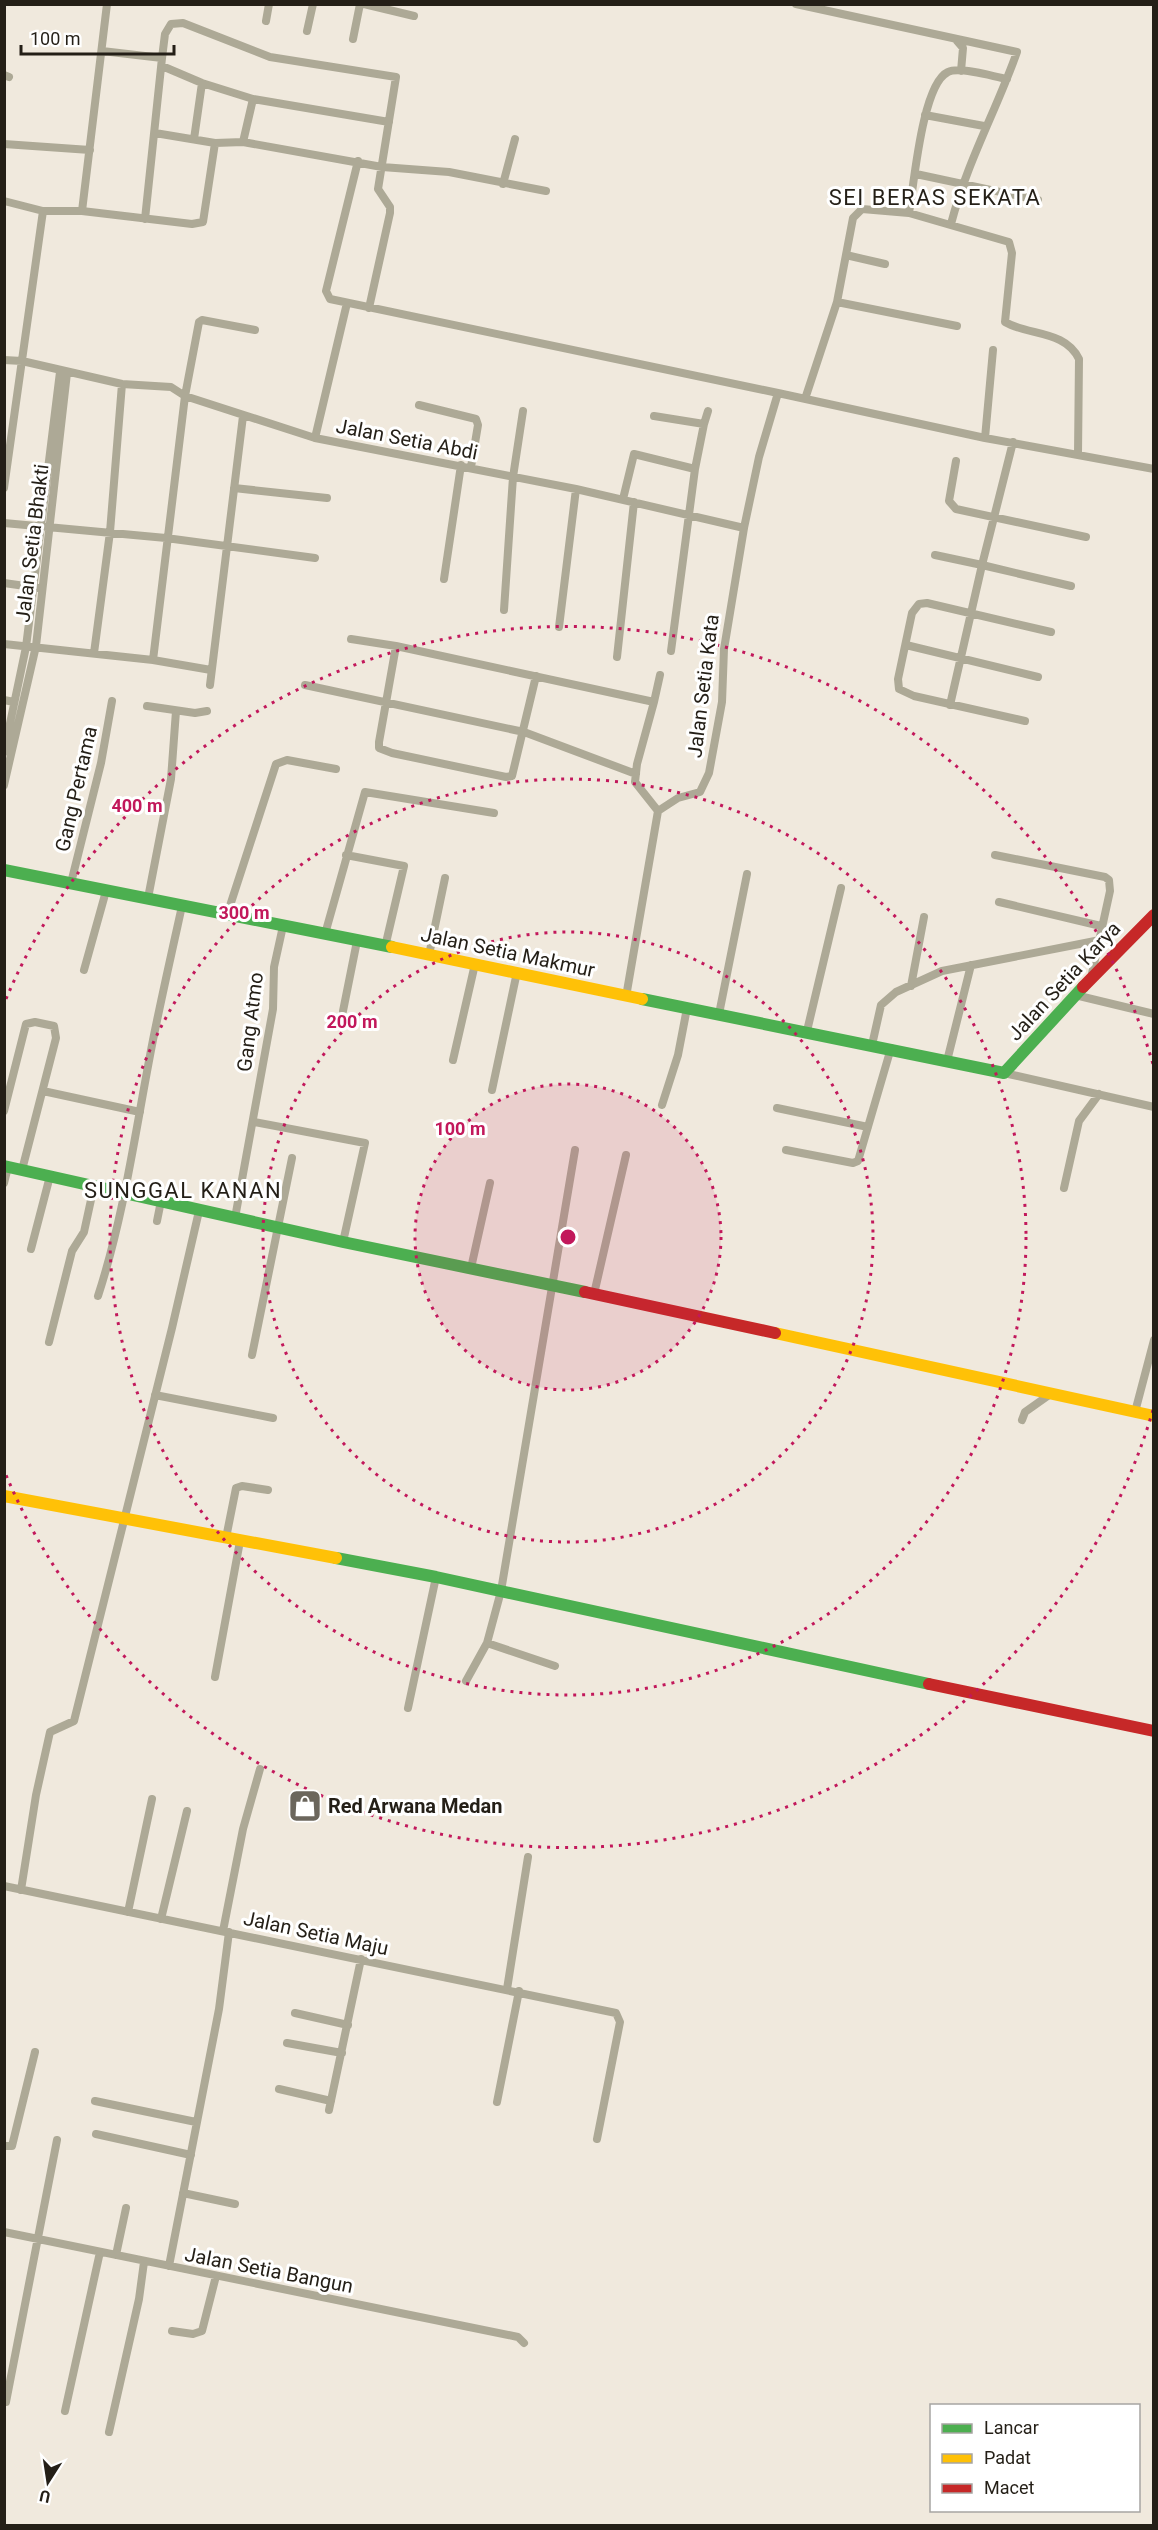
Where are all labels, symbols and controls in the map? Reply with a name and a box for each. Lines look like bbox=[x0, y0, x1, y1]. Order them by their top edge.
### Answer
scale bar bbox=[21, 18, 174, 56]
text: 100 m bbox=[30, 28, 81, 49]
district label: SEI BERAS SEKATA bbox=[829, 185, 1041, 210]
street label: Jalan Setia Abdi bbox=[334, 414, 480, 464]
street label: Jalan Setia Bhakti bbox=[10, 462, 54, 624]
street label: Jalan Setia Kata bbox=[682, 613, 724, 759]
street label: Gang Pertama bbox=[50, 724, 102, 854]
text: 400 m bbox=[111, 795, 163, 816]
text: 300 m bbox=[218, 902, 270, 923]
street label: Jalan Setia Karya bbox=[1003, 917, 1125, 1045]
street label: Jalan Setia Makmur bbox=[419, 922, 597, 982]
street label: Gang Atmo bbox=[232, 971, 268, 1073]
text: 200 m bbox=[326, 1011, 378, 1032]
text: 100 m bbox=[434, 1118, 486, 1139]
district label: SUNGGAL KANAN bbox=[84, 1178, 282, 1203]
centre of rings bbox=[558, 1227, 578, 1247]
shop icon: Red Arwana Medan bbox=[287, 1788, 323, 1824]
place label: Red Arwana Medan bbox=[328, 1794, 503, 1818]
street label: Jalan Setia Maju bbox=[241, 1906, 391, 1960]
street label: Jalan Setia Bangun bbox=[183, 2242, 355, 2298]
legend bbox=[930, 2404, 1140, 2512]
text: Lancar bbox=[984, 2417, 1039, 2438]
text: Padat bbox=[984, 2447, 1031, 2468]
north arrow bbox=[18, 2452, 78, 2512]
text: Macet bbox=[984, 2477, 1034, 2498]
text: U bbox=[38, 2486, 52, 2507]

